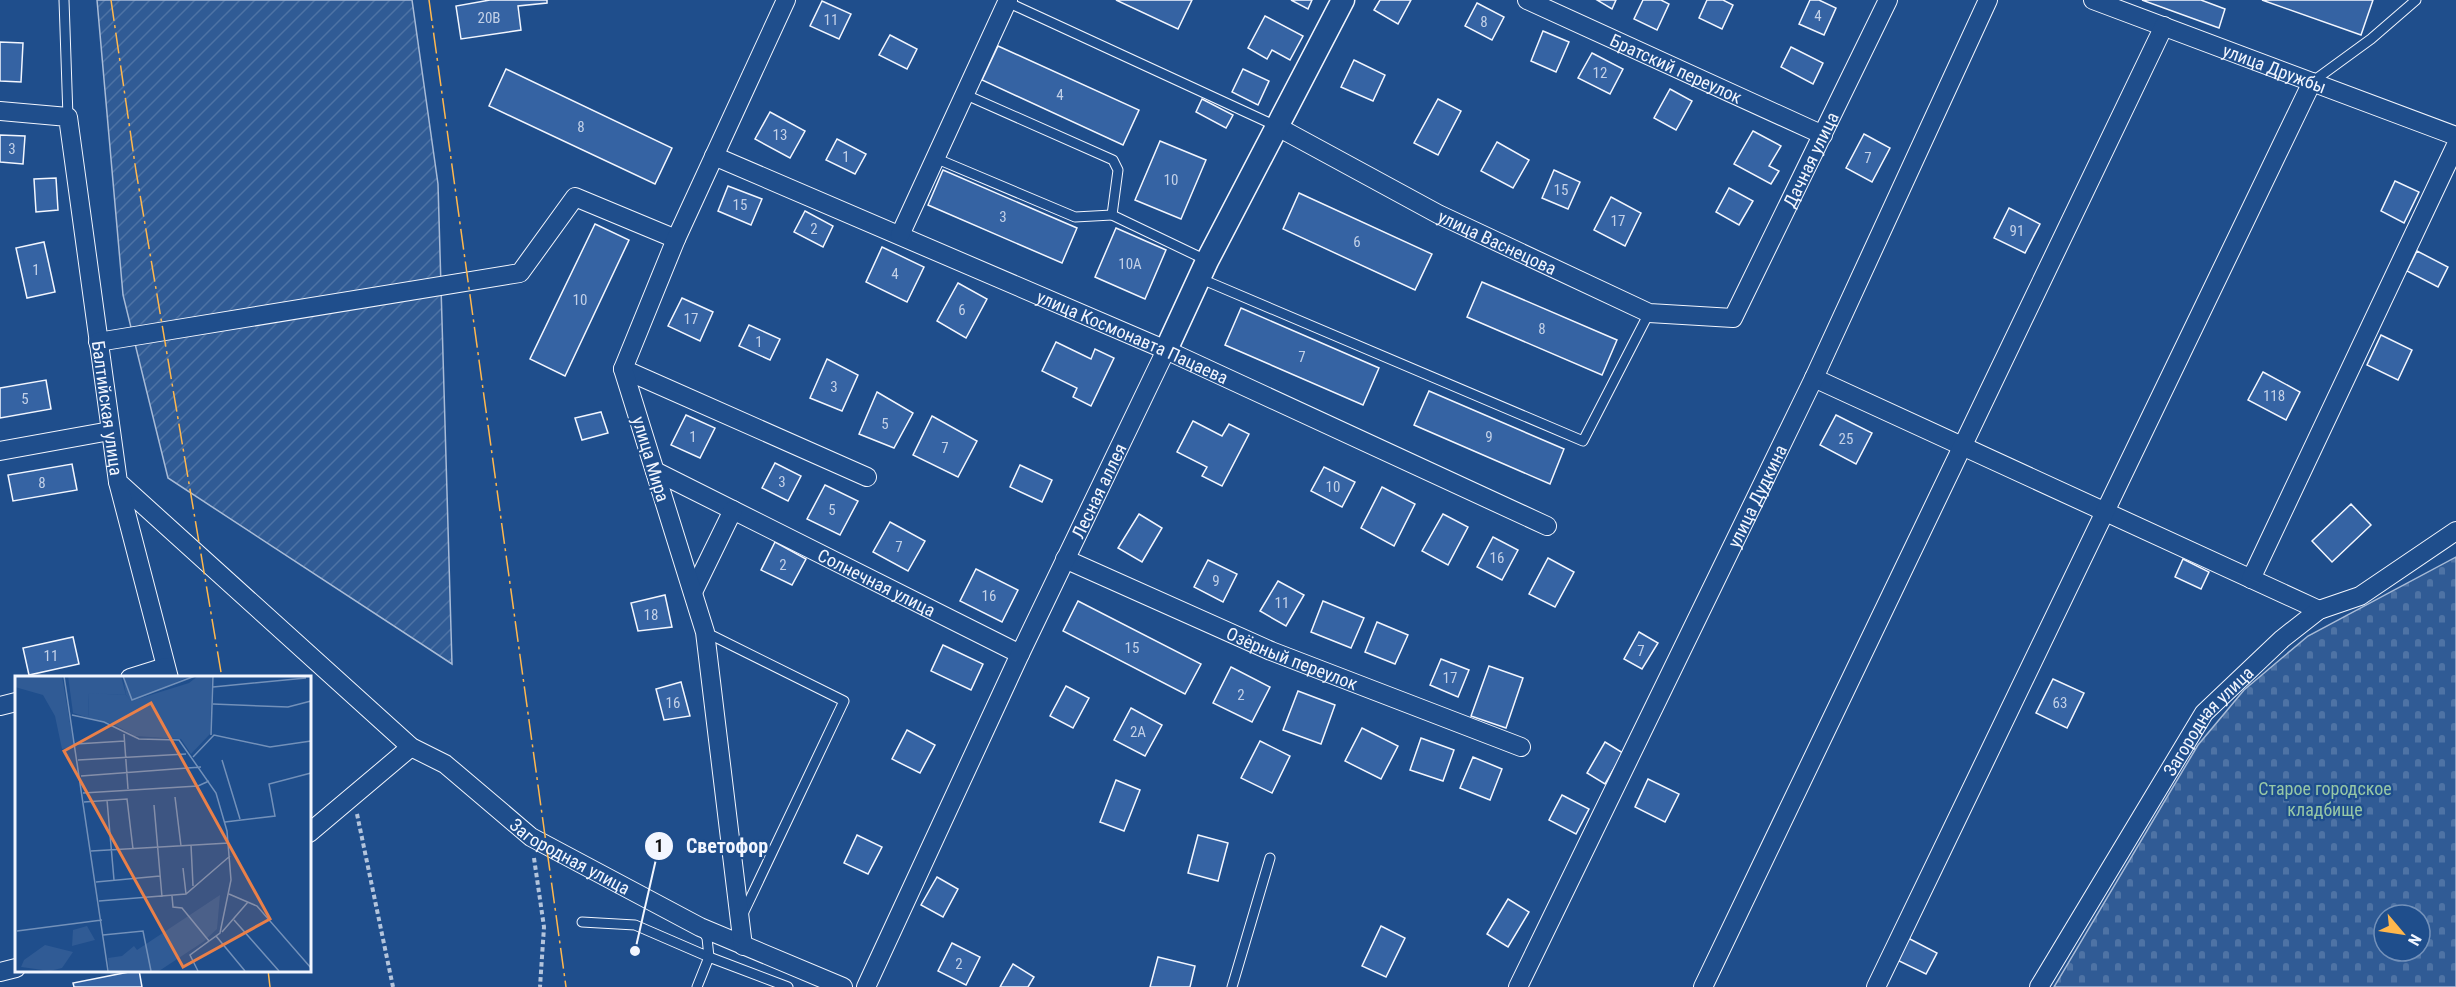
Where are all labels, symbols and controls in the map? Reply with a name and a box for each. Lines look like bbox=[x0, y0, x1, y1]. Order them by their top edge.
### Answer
house number: 4 bbox=[1814, 7, 1822, 25]
house number: 20В bbox=[478, 9, 501, 27]
house number: 11 bbox=[824, 11, 838, 29]
house number: 8 bbox=[1480, 13, 1488, 31]
street label: Братский переулок bbox=[1607, 29, 1746, 107]
street label: улица Дружбы bbox=[2220, 39, 2329, 97]
house number: 12 bbox=[1593, 64, 1607, 82]
house number: 4 bbox=[1056, 86, 1064, 104]
street label: Дачная улица bbox=[1778, 108, 1842, 210]
house number: 8 bbox=[577, 118, 585, 136]
house number: 13 bbox=[773, 126, 787, 144]
house number: 3 bbox=[8, 140, 16, 158]
house number: 1 bbox=[842, 148, 850, 166]
house number: 7 bbox=[1864, 149, 1872, 167]
house number: 10 bbox=[1164, 171, 1178, 189]
house number: 15 bbox=[1554, 181, 1568, 199]
house number: 15 bbox=[733, 196, 747, 214]
street label: улица Васнецова bbox=[1435, 205, 1560, 279]
house number: 3 bbox=[999, 208, 1007, 226]
house number: 17 bbox=[1611, 212, 1625, 230]
house number: 2 bbox=[810, 220, 818, 238]
house number: 91 bbox=[2010, 222, 2024, 240]
house number: 6 bbox=[1353, 233, 1361, 251]
house number: 10А bbox=[1118, 255, 1142, 273]
house number: 1 bbox=[32, 261, 40, 279]
house number: 4 bbox=[891, 265, 899, 283]
street label: улица Космонавта Пацаева bbox=[1034, 285, 1232, 388]
house number: 10 bbox=[573, 291, 587, 309]
house number: 6 bbox=[958, 301, 966, 319]
house number: 17 bbox=[684, 310, 698, 328]
house number: 8 bbox=[1538, 320, 1546, 338]
house number: 1 bbox=[755, 333, 763, 351]
street label: Балтийская улица bbox=[88, 339, 127, 477]
house number: 7 bbox=[1298, 348, 1306, 366]
house number: 3 bbox=[830, 378, 838, 396]
house number: 118 bbox=[2263, 387, 2285, 405]
house number: 5 bbox=[21, 390, 29, 408]
street label: улица Мира bbox=[628, 414, 674, 504]
house number: 5 bbox=[881, 415, 889, 433]
house number: 1 bbox=[689, 428, 697, 446]
house number: 9 bbox=[1485, 428, 1493, 446]
house number: 25 bbox=[1839, 430, 1853, 448]
house number: 7 bbox=[941, 439, 949, 457]
street label: Лесная аллея bbox=[1067, 440, 1130, 542]
street label: улица Дудкина bbox=[1723, 441, 1791, 551]
house number: 3 bbox=[778, 473, 786, 491]
house number: 8 bbox=[38, 474, 46, 492]
house number: 10 bbox=[1326, 478, 1340, 496]
house number: 5 bbox=[828, 501, 836, 519]
house number: 7 bbox=[895, 538, 903, 556]
street label: Солнечная улица bbox=[814, 544, 939, 620]
house number: 16 bbox=[1490, 549, 1504, 567]
house number: 2 bbox=[779, 556, 787, 574]
house number: 9 bbox=[1212, 572, 1220, 590]
house number: 16 bbox=[982, 587, 996, 605]
house number: 11 bbox=[1275, 594, 1289, 612]
house number: 18 bbox=[644, 606, 658, 624]
street label: Озёрный переулок bbox=[1223, 622, 1361, 694]
house number: 15 bbox=[1125, 639, 1139, 657]
house number: 7 bbox=[1637, 642, 1645, 660]
house number: 11 bbox=[44, 647, 58, 665]
street label: Загородная улица bbox=[2158, 662, 2257, 779]
house number: 17 bbox=[1443, 669, 1457, 687]
inset map bbox=[15, 676, 310, 972]
house number: 2 bbox=[1237, 686, 1245, 704]
house number: 16 bbox=[666, 694, 680, 712]
house number: 63 bbox=[2053, 694, 2067, 712]
house number: 2А bbox=[1130, 723, 1146, 741]
park label: Старое городское кладбище bbox=[2258, 778, 2392, 820]
street label: Загородная улица bbox=[506, 814, 634, 898]
callout: Светофор bbox=[644, 827, 781, 865]
text: Светофор bbox=[686, 834, 768, 858]
text: 1 bbox=[654, 835, 664, 856]
north arrow bbox=[2372, 903, 2432, 963]
text: N bbox=[2404, 931, 2425, 949]
house number: 2 bbox=[955, 955, 963, 973]

